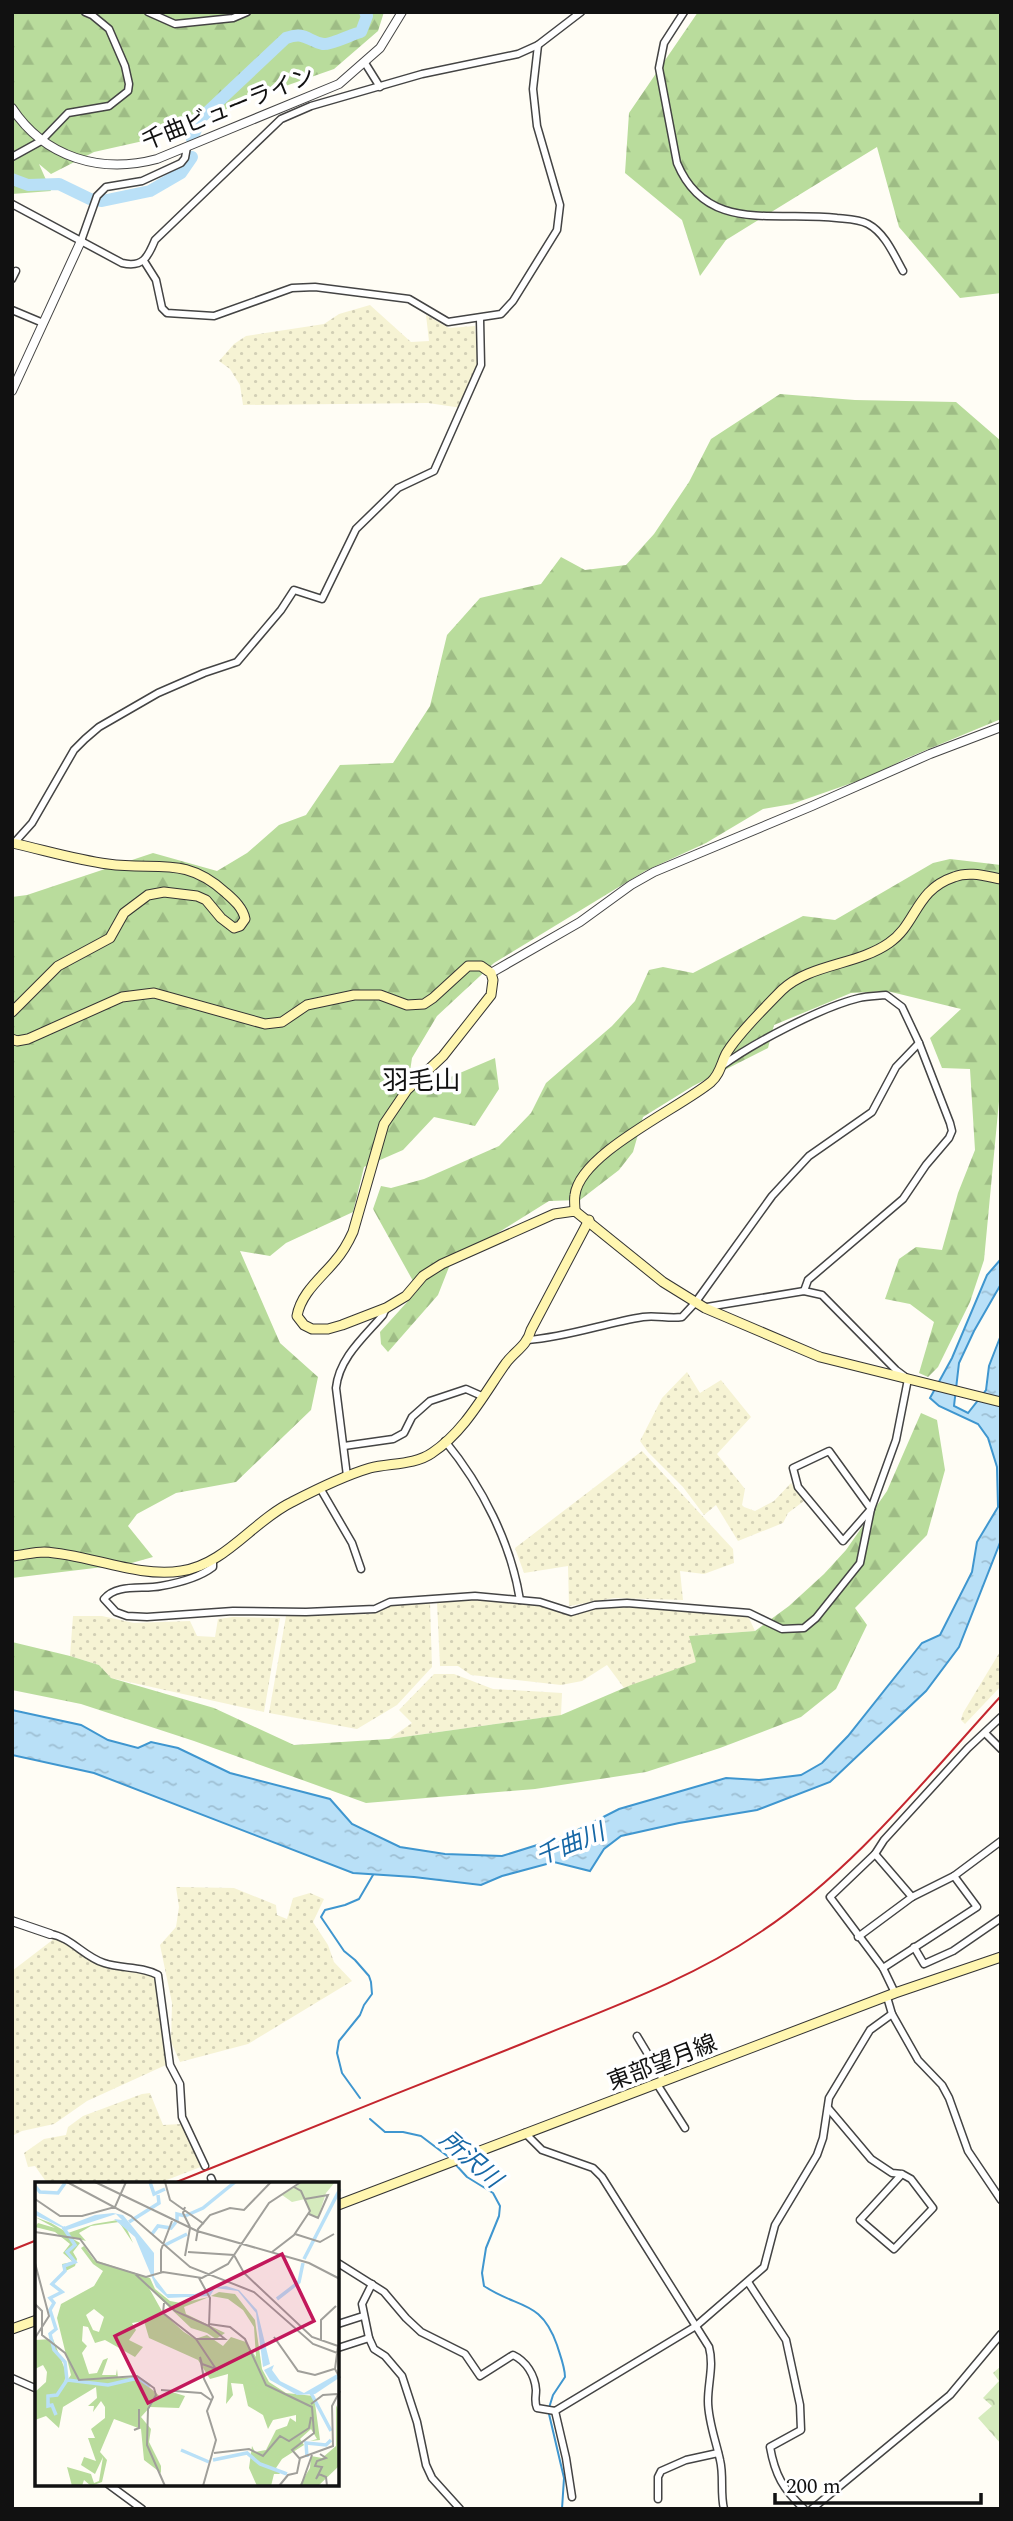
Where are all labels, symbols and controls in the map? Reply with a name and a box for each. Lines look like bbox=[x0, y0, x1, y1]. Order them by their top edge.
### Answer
street label: 千曲ビューライン bbox=[137, 59, 320, 160]
district label: 羽毛山 bbox=[382, 1061, 460, 1101]
water label: 千曲川 bbox=[530, 1814, 613, 1875]
street label: 東部望月線 bbox=[603, 2026, 722, 2100]
water label: 所沢川 bbox=[431, 2123, 512, 2199]
inset map bbox=[35, 2182, 340, 2486]
scale bar bbox=[775, 2462, 982, 2506]
text: 200 m bbox=[786, 2471, 841, 2503]

